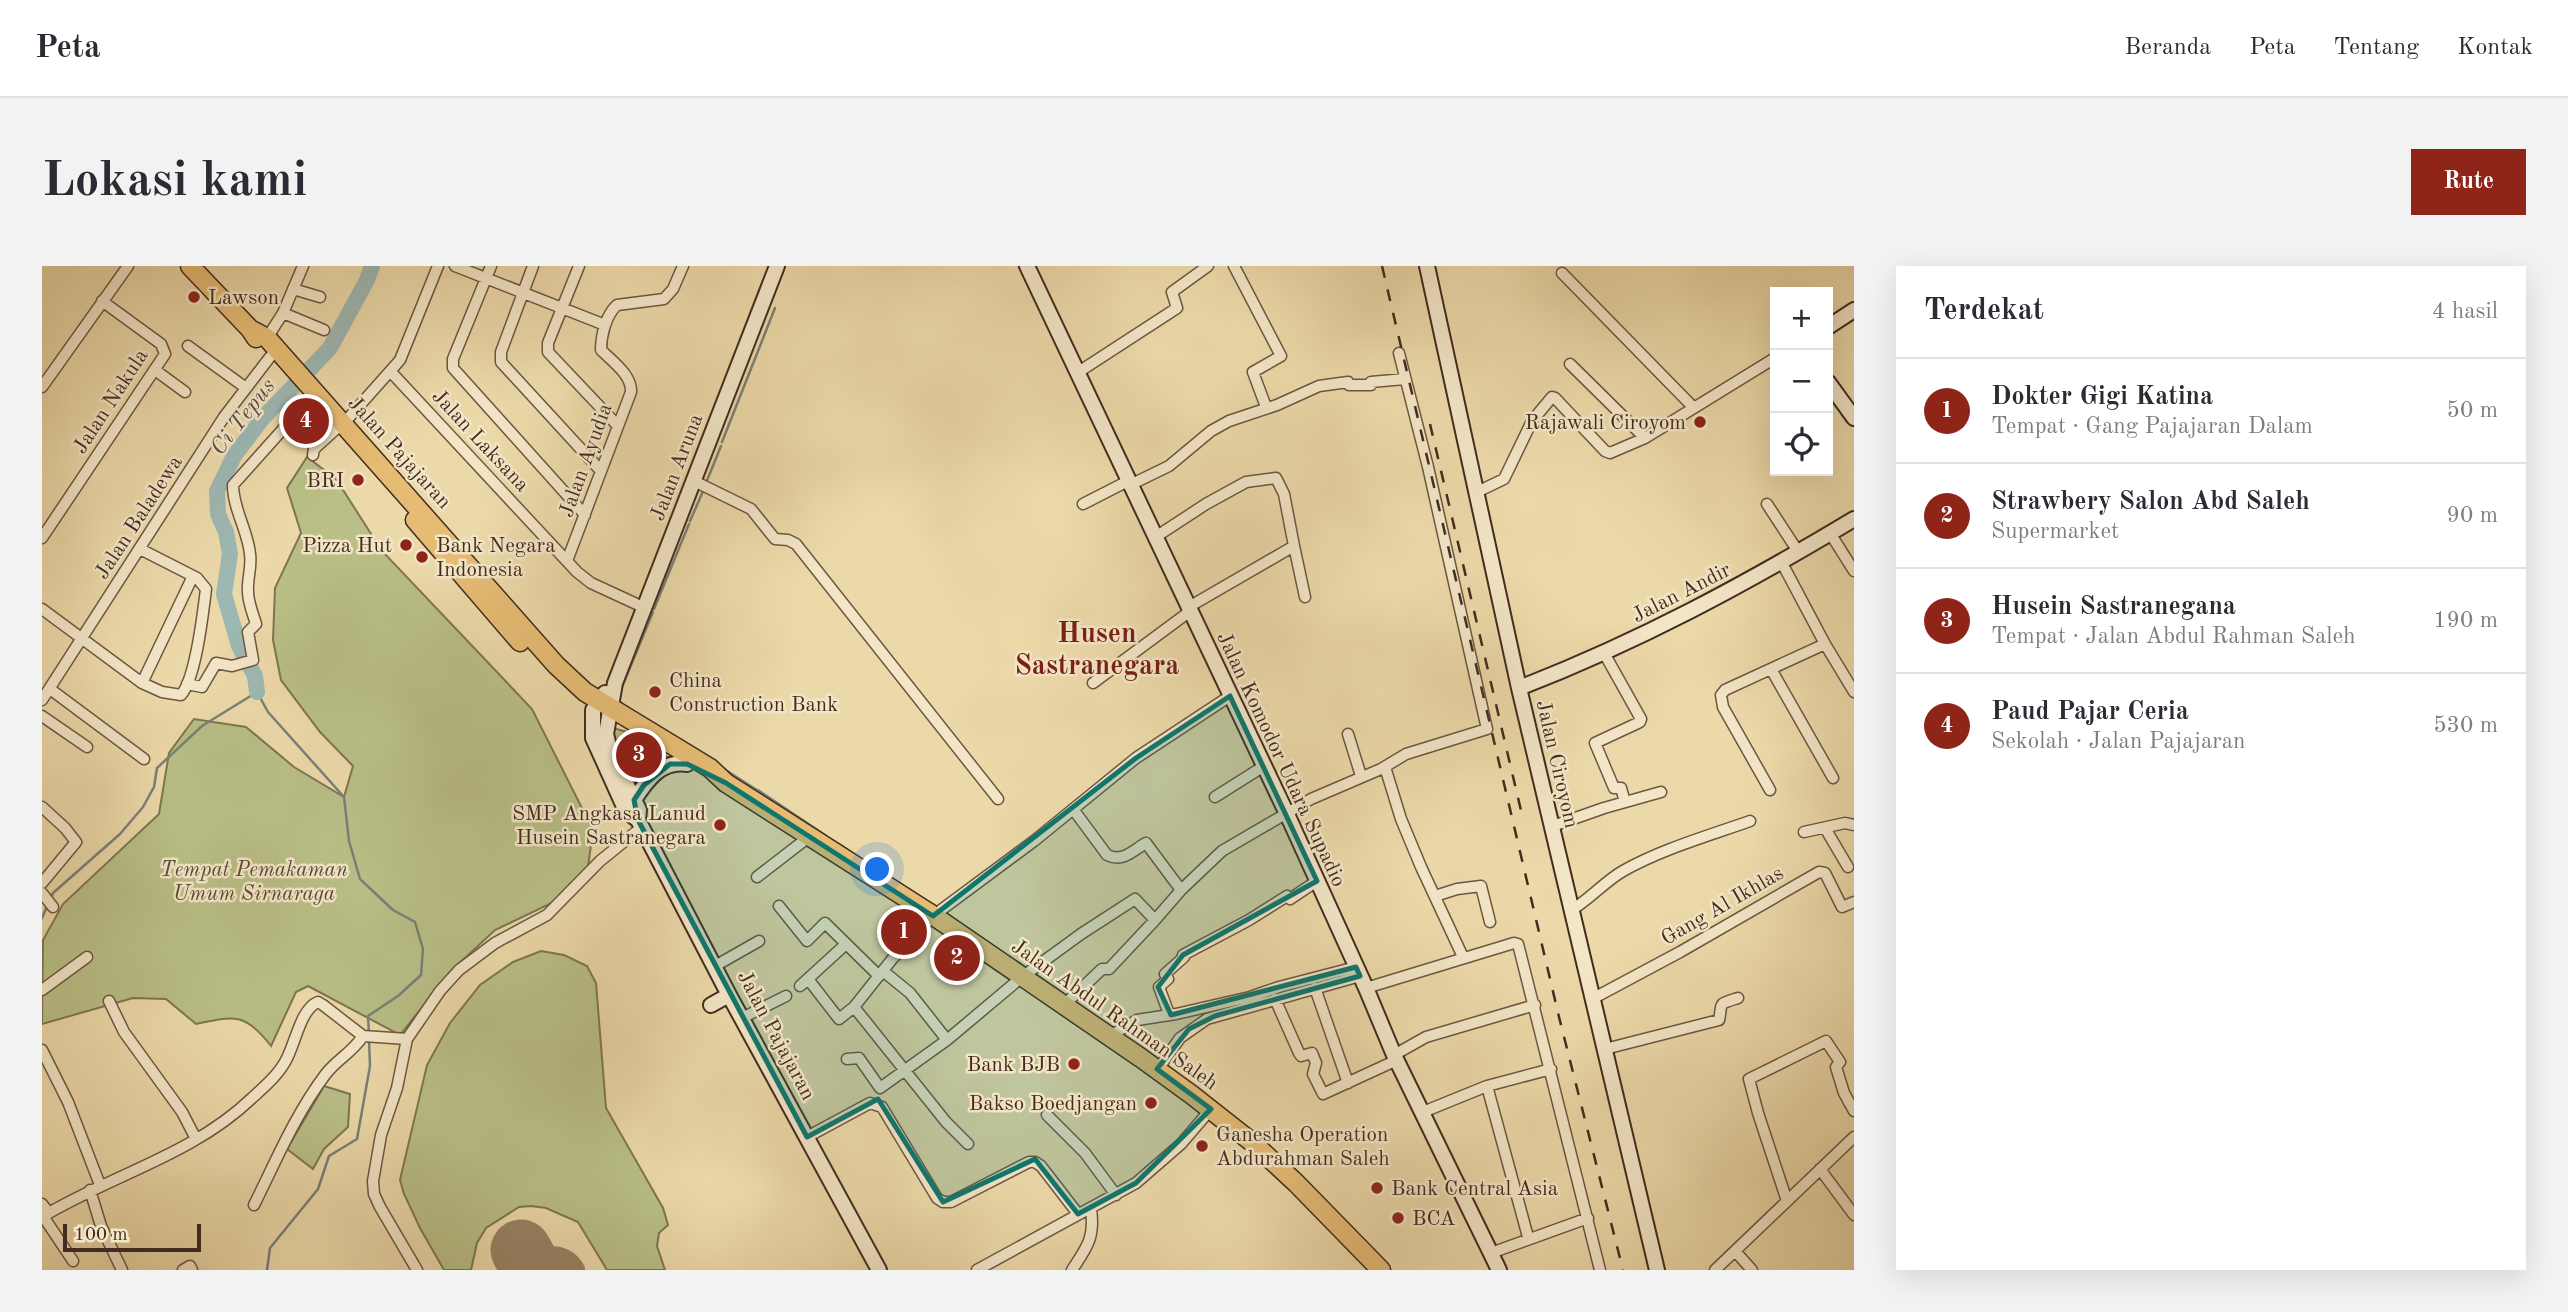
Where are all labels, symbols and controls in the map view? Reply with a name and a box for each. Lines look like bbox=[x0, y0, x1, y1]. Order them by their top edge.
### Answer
text: Peta bbox=[35, 32, 101, 65]
text: Beranda bbox=[2125, 36, 2211, 60]
text: Peta bbox=[2249, 36, 2296, 60]
text: Tentang bbox=[2334, 36, 2419, 60]
text: Kontak bbox=[2457, 36, 2533, 60]
button: Rute bbox=[2411, 149, 2526, 215]
text: Lokasi kami bbox=[42, 158, 307, 207]
map controls bbox=[1770, 287, 1833, 476]
button: + bbox=[1770, 287, 1833, 350]
place label: Lawson bbox=[208, 288, 279, 309]
marker: Lawson bbox=[186, 289, 202, 305]
text: Terdekat bbox=[1924, 296, 2044, 326]
text: 4 hasil bbox=[2432, 300, 2498, 323]
street label: Jalan Nakula bbox=[70, 346, 153, 458]
button: − bbox=[1770, 350, 1833, 413]
water label: Ci Tepus bbox=[206, 374, 281, 460]
text: Dokter Gigi Katina bbox=[1991, 384, 2213, 410]
street label: Jalan Laksana bbox=[427, 386, 532, 496]
street label: Jalan Pajajaran bbox=[343, 393, 455, 513]
pin: 4 bbox=[283, 395, 329, 447]
text: 1 bbox=[1940, 399, 1954, 422]
text: 50 m bbox=[2447, 399, 2498, 422]
street label: Jalan Ayudia bbox=[556, 401, 617, 520]
street label: Jalan Aruna bbox=[647, 411, 707, 524]
place label: Rajawali Ciroyom bbox=[1525, 413, 1686, 434]
button: locate bbox=[1770, 413, 1833, 476]
marker: Rajawali Ciroyom bbox=[1692, 414, 1708, 430]
text: Tempat · Gang Pajajaran Dalam bbox=[1991, 415, 2313, 438]
street label: Jalan Baladewa bbox=[92, 452, 187, 583]
place label: BRI bbox=[306, 471, 344, 492]
marker: BRI bbox=[350, 472, 366, 488]
text: Strawbery Salon Abd Saleh bbox=[1991, 489, 2310, 515]
text: 2 bbox=[1940, 504, 1954, 527]
text: 90 m bbox=[2447, 504, 2498, 527]
text: Supermarket bbox=[1991, 520, 2119, 543]
place label: Pizza Hut bbox=[302, 536, 392, 557]
place label: Bank Negara Indonesia bbox=[436, 536, 556, 581]
marker: Pizza Hut bbox=[398, 537, 414, 553]
marker: Bank Negara Indonesia bbox=[414, 549, 430, 565]
street label: Jalan Andir bbox=[1629, 559, 1735, 627]
text: Husein Sastranegana bbox=[1991, 594, 2236, 620]
text: 3 bbox=[1940, 609, 1954, 632]
text: 190 m bbox=[2433, 609, 2498, 632]
district label: Husen Sastranegara bbox=[1014, 621, 1180, 681]
text: Tempat · Jalan Abdul Rahman Saleh bbox=[1991, 625, 2356, 648]
street label: Jalan Komodor Udara Supadio bbox=[1212, 629, 1349, 890]
place label: China Construction Bank bbox=[669, 671, 838, 716]
marker: China Construction Bank bbox=[647, 684, 663, 700]
street label: Jalan Ciroyom bbox=[1532, 698, 1582, 831]
text: Paud Pajar Ceria bbox=[1991, 699, 2189, 725]
text: 4 bbox=[1940, 714, 1954, 737]
text: 530 m bbox=[2433, 714, 2498, 737]
pin: 3 bbox=[616, 729, 662, 781]
text: Sekolah · Jalan Pajajaran bbox=[1991, 730, 2245, 753]
place label: SMP Angkasa Lanud Husein Sastranegara bbox=[512, 804, 706, 849]
marker: SMP Angkasa Lanud Husein Sastranegara bbox=[712, 817, 728, 833]
your location bbox=[860, 852, 894, 886]
park label: Tempat Pemakaman Umum Sirnaraga bbox=[160, 860, 348, 905]
street label: Gang Al Ikhlas bbox=[1658, 863, 1788, 950]
pin: 1 bbox=[881, 906, 927, 958]
pin: 2 bbox=[934, 932, 980, 984]
street label: Jalan Abdul Rahman Saleh bbox=[1007, 936, 1221, 1095]
street label: Jalan Pajajaran bbox=[733, 968, 819, 1104]
place label: Bank BJB bbox=[967, 1055, 1060, 1076]
marker: Bank BJB bbox=[1066, 1056, 1082, 1072]
place label: Bakso Boedjangan bbox=[969, 1094, 1137, 1115]
marker: Bakso Boedjangan bbox=[1143, 1095, 1159, 1111]
place label: Ganesha Operation Abdurahman Saleh bbox=[1216, 1125, 1390, 1170]
marker: Ganesha Operation Abdurahman Saleh bbox=[1194, 1138, 1210, 1154]
place label: Bank Central Asia bbox=[1391, 1179, 1558, 1200]
marker: Bank Central Asia bbox=[1369, 1180, 1385, 1196]
place label: BCA bbox=[1412, 1209, 1456, 1230]
marker: BCA bbox=[1390, 1210, 1406, 1226]
scale bar bbox=[63, 1221, 201, 1253]
text: 100 m bbox=[74, 1226, 127, 1245]

